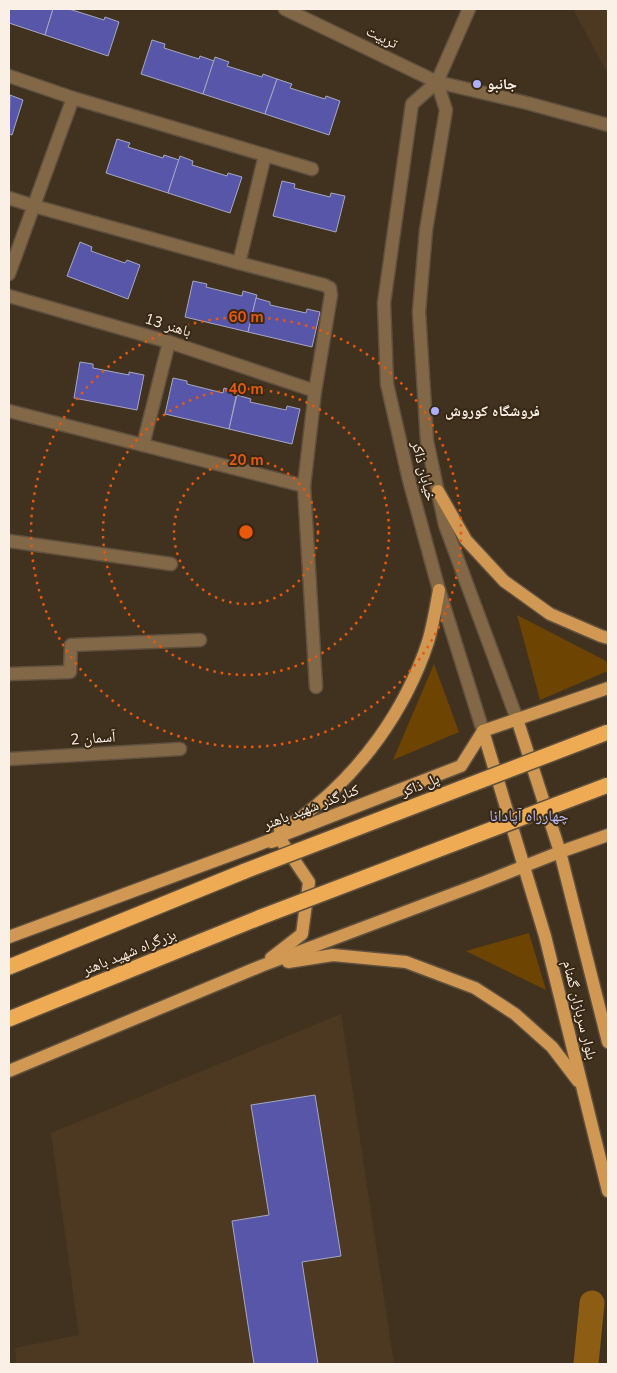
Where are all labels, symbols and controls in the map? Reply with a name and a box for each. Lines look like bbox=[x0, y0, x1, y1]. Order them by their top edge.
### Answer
street label: تربیت bbox=[363, 21, 402, 53]
place label: جانبو bbox=[487, 74, 517, 94]
marker: جانبو bbox=[471, 78, 483, 90]
text: 60 m bbox=[228, 307, 264, 327]
street label: باهنر 13 bbox=[142, 308, 194, 342]
text: 40 m bbox=[228, 379, 264, 399]
place label: فروشگاه کوروش bbox=[445, 401, 540, 421]
marker: فروشگاه کوروش bbox=[429, 405, 441, 417]
street label: خیابان ذاکر bbox=[407, 438, 441, 504]
text: 20 m bbox=[228, 450, 264, 470]
centre of rings bbox=[237, 523, 255, 541]
street label: آسمان 2 bbox=[70, 726, 117, 750]
street label: پل ذاکر bbox=[397, 769, 442, 802]
street label: کنارگذر شهید باهنر bbox=[259, 780, 362, 835]
district label: چهارراه آپادانا bbox=[489, 805, 569, 827]
street label: بزرگراه شهید باهنر bbox=[78, 924, 179, 980]
street label: بلوار سربازان گمنام bbox=[558, 958, 602, 1062]

